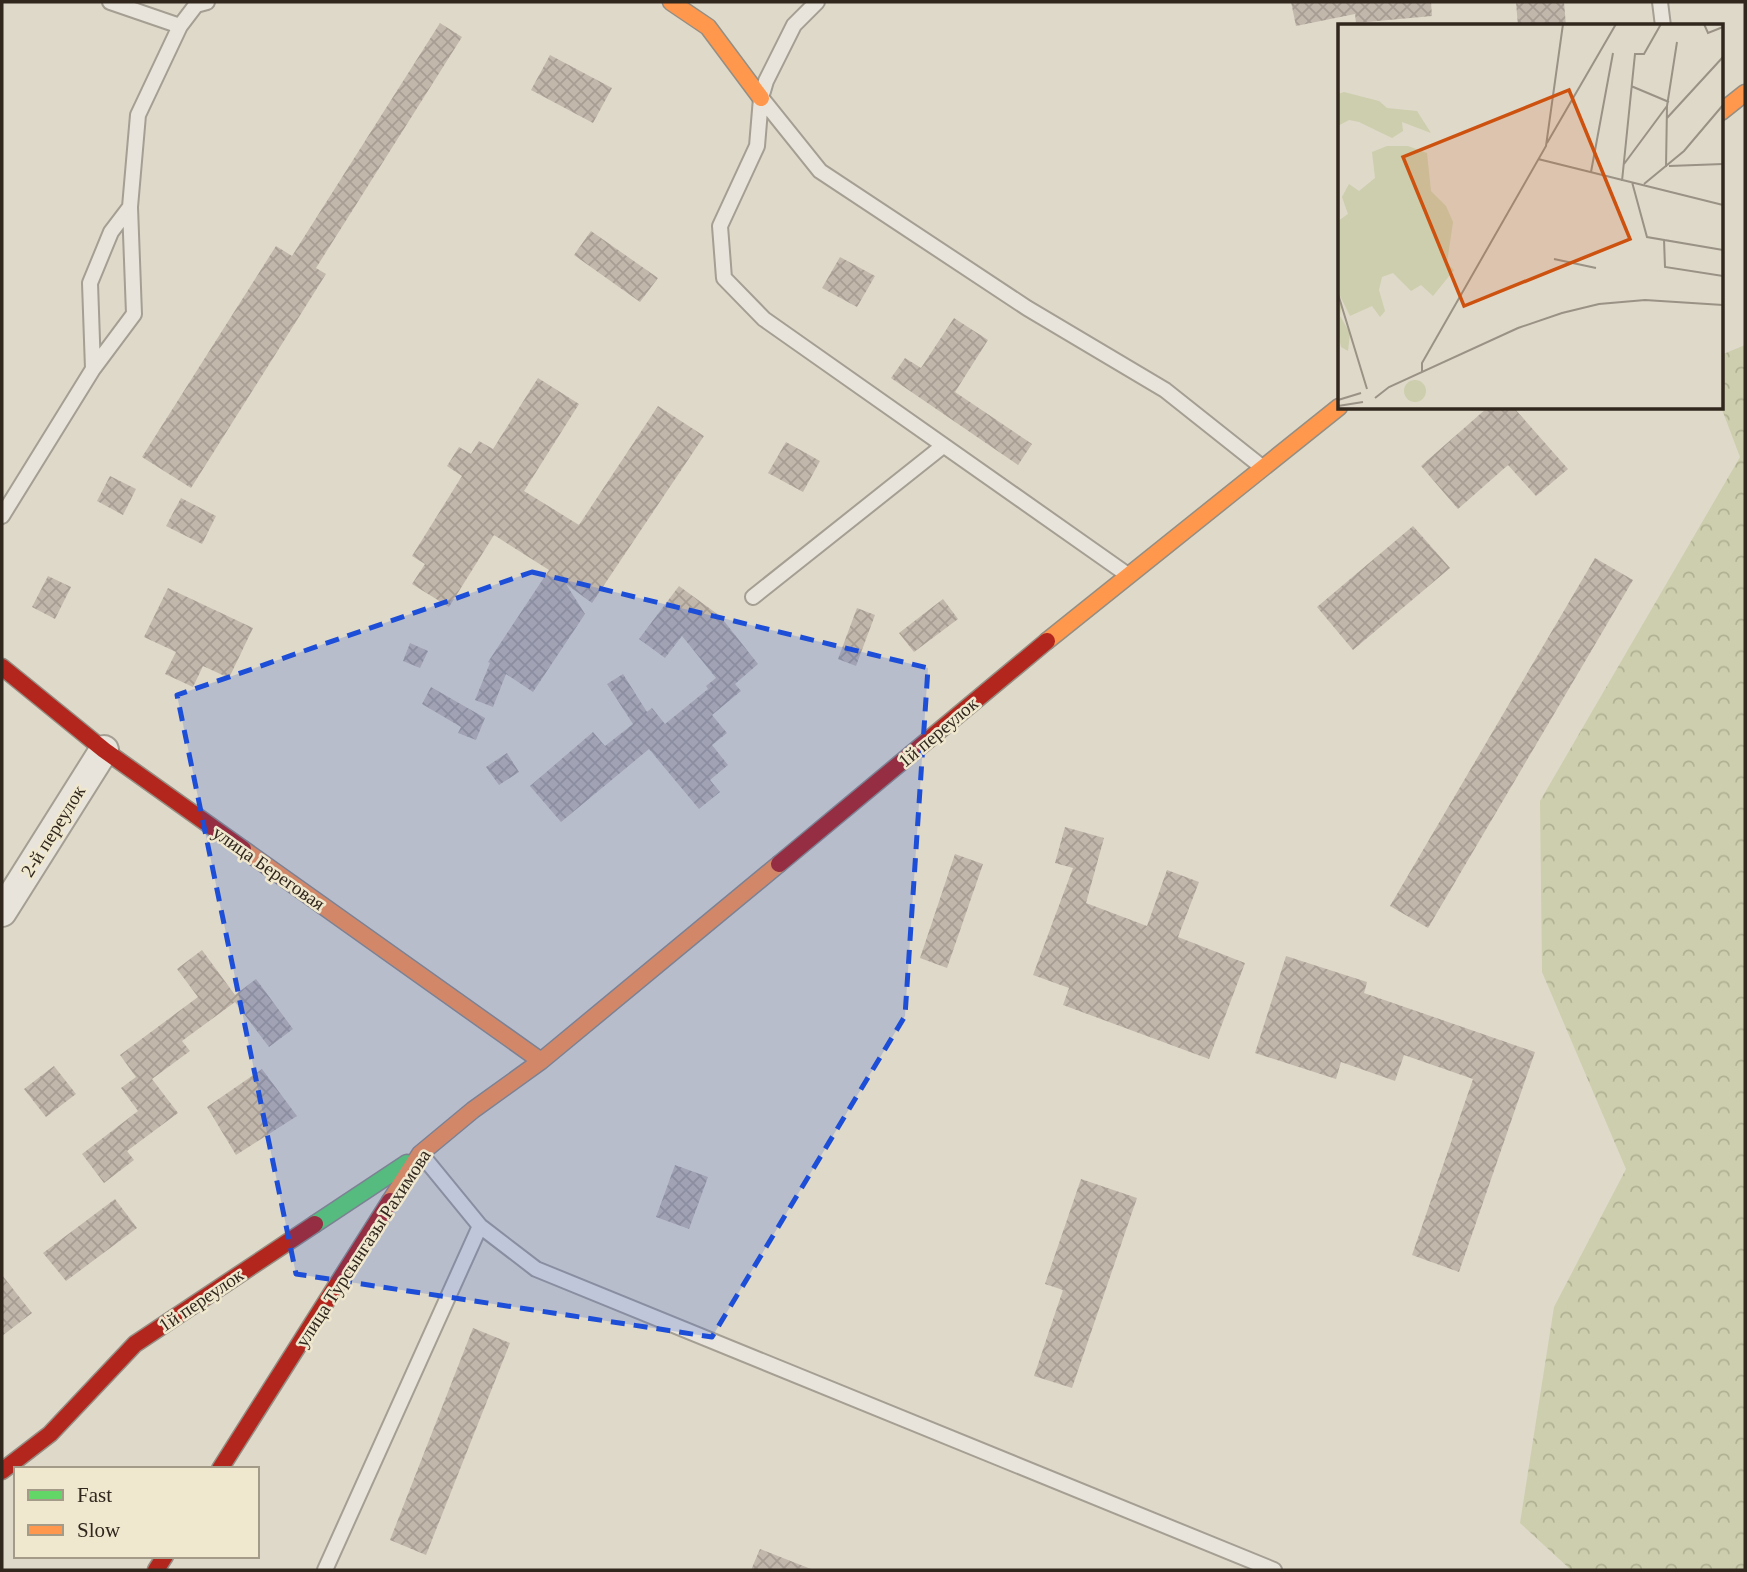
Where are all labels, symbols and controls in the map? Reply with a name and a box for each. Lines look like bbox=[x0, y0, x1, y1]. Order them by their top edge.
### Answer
inset map bbox=[1338, 24, 1722, 410]
street label: 1й переулок bbox=[894, 692, 983, 771]
street label: 2-й переулок bbox=[17, 781, 90, 881]
street label: улица Береговая bbox=[209, 822, 329, 915]
street label: улица Турсынгазы Рахимова bbox=[291, 1145, 435, 1351]
street label: 1й переулок bbox=[155, 1264, 248, 1336]
legend bbox=[14, 1467, 259, 1558]
text: Fast bbox=[77, 1483, 112, 1507]
text: Slow bbox=[77, 1518, 121, 1542]

